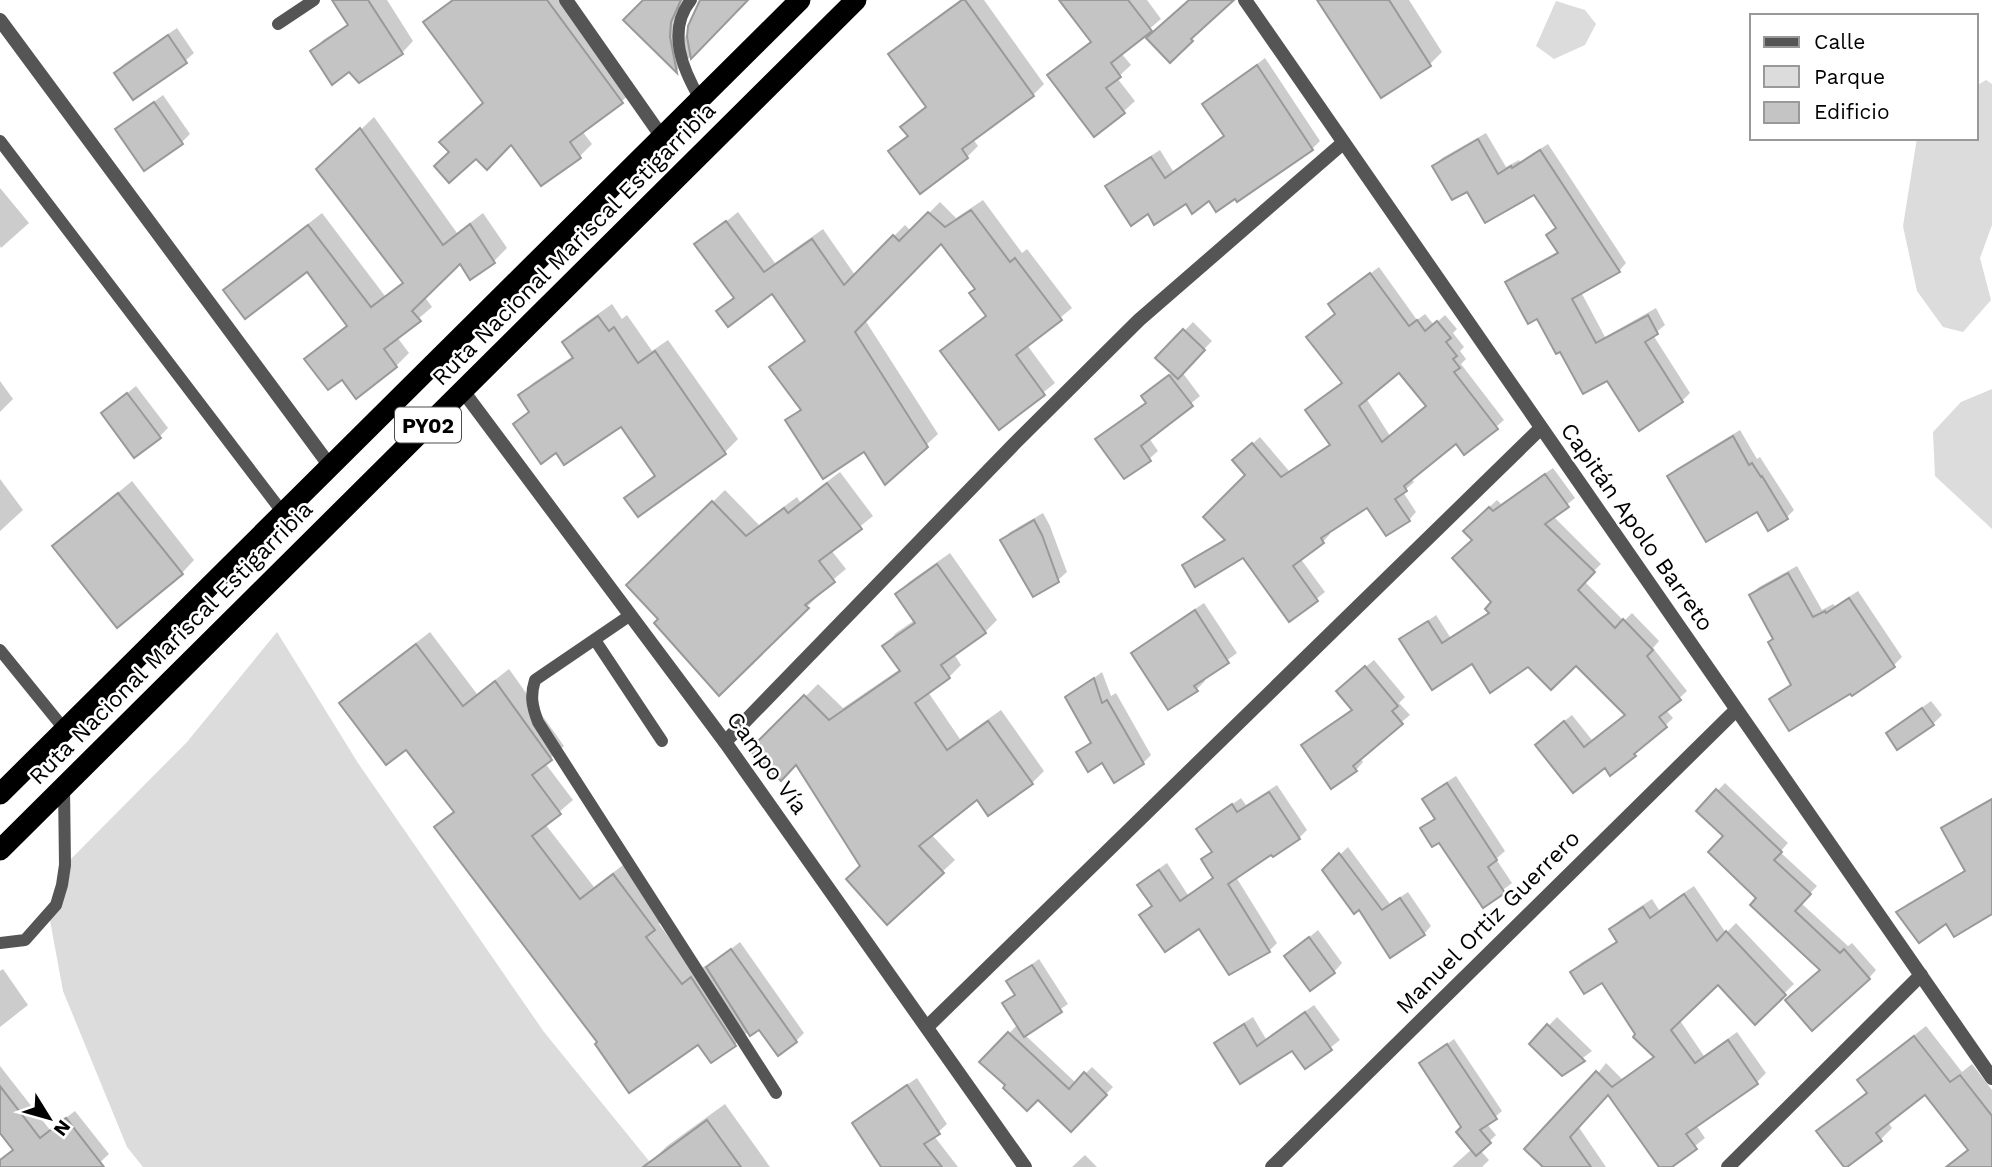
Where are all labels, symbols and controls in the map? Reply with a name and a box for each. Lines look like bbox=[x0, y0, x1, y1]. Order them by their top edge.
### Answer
legend bbox=[1750, 14, 1978, 140]
text: Calle bbox=[1814, 29, 1865, 54]
text: Parque bbox=[1814, 64, 1885, 89]
street label: Ruta Nacional Mariscal Estigarribia bbox=[427, 97, 721, 391]
text: Edificio bbox=[1814, 99, 1890, 124]
road number: PY02 bbox=[395, 408, 461, 442]
street label: Capitán Apolo Barreto bbox=[1555, 418, 1719, 636]
street label: Ruta Nacional Mariscal Estigarribia bbox=[24, 496, 318, 790]
street label: Campo Vía bbox=[721, 707, 813, 819]
street label: Manuel Ortiz Guerrero bbox=[1391, 825, 1585, 1019]
north arrow bbox=[14, 1083, 84, 1153]
text: N bbox=[49, 1115, 76, 1140]

